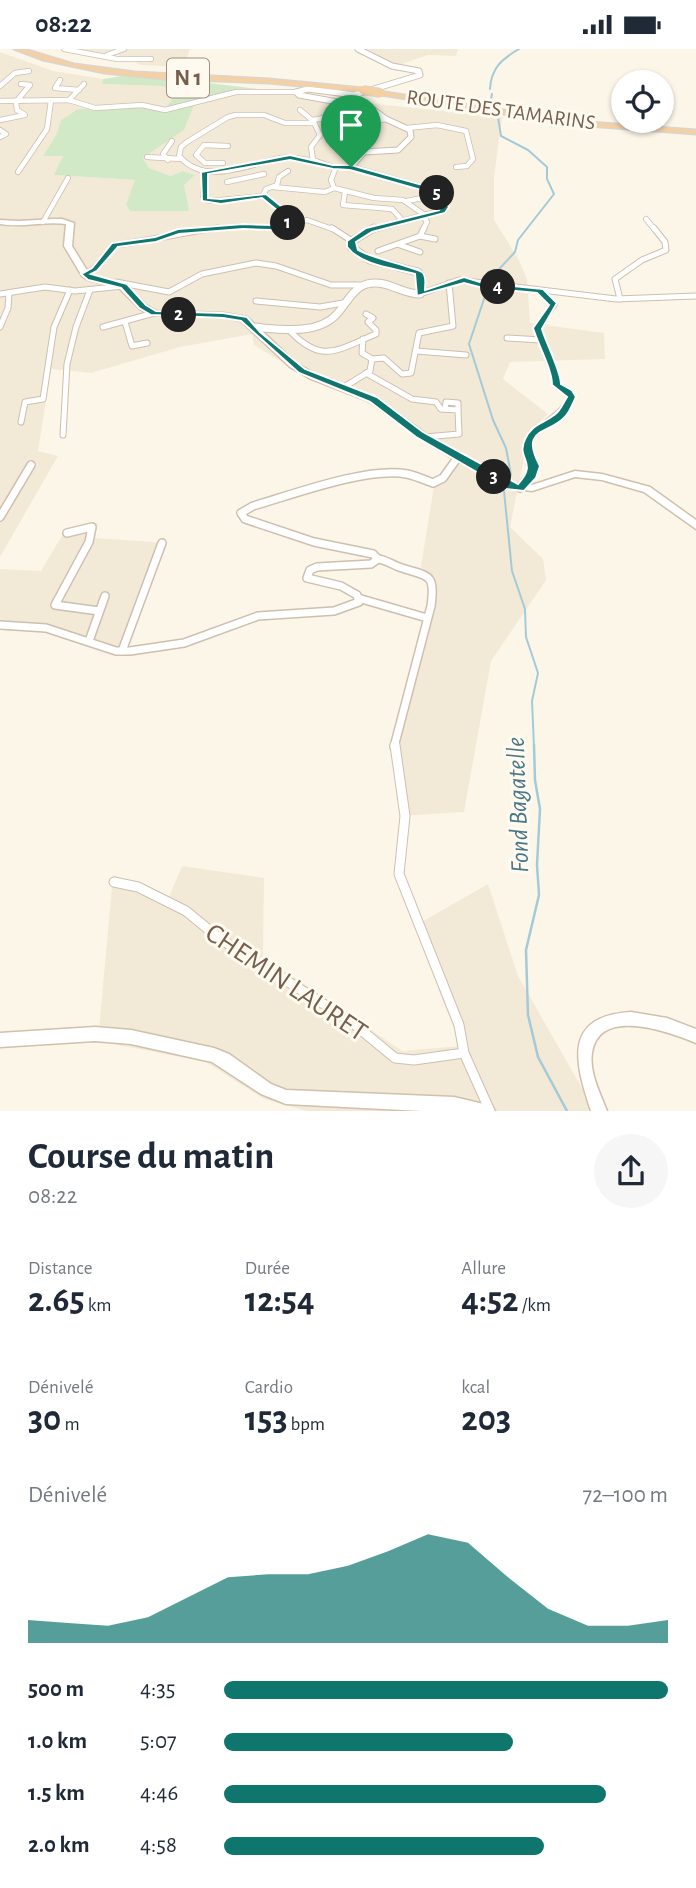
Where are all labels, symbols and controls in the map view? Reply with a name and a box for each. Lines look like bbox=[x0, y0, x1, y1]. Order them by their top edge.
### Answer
text: 08:22 bbox=[35, 11, 92, 37]
road number: N 1 bbox=[167, 59, 209, 97]
map controls bbox=[611, 70, 674, 133]
button: locate bbox=[611, 70, 674, 133]
street label: ROUTE DES TAMARINS bbox=[405, 86, 597, 134]
pin bbox=[321, 95, 381, 167]
icon: arrive bbox=[332, 106, 370, 144]
pin: 5 bbox=[420, 176, 454, 211]
text: 5 bbox=[432, 183, 441, 202]
pin: 1 bbox=[270, 205, 306, 241]
text: 1 bbox=[284, 213, 291, 232]
pin: 4 bbox=[480, 269, 516, 305]
text: 4 bbox=[493, 277, 502, 296]
pin: 2 bbox=[162, 297, 196, 333]
text: 2 bbox=[174, 305, 183, 324]
pin: 3 bbox=[476, 459, 512, 495]
text: 3 bbox=[489, 467, 498, 486]
water label: Fond Bagatelle bbox=[503, 736, 533, 873]
street label: CHEMIN LAURET bbox=[200, 919, 372, 1047]
button: share bbox=[594, 1134, 668, 1208]
text: Course du matin bbox=[28, 1138, 274, 1176]
text: 08:22 bbox=[28, 1185, 77, 1208]
text: Distance bbox=[28, 1259, 92, 1278]
text: Durée bbox=[245, 1259, 290, 1278]
text: Allure bbox=[461, 1259, 506, 1278]
text: 2.65 bbox=[28, 1283, 85, 1318]
text: 12:54 bbox=[245, 1283, 314, 1318]
text: 4:52 bbox=[461, 1283, 519, 1318]
text: km bbox=[85, 1296, 112, 1315]
text: /km bbox=[519, 1296, 551, 1315]
text: Dénivelé bbox=[28, 1378, 93, 1397]
text: Cardio bbox=[245, 1378, 293, 1397]
text: kcal bbox=[461, 1378, 490, 1397]
text: 30 bbox=[28, 1402, 61, 1437]
text: 153 bbox=[245, 1402, 287, 1437]
text: 203 bbox=[461, 1402, 511, 1437]
text: m bbox=[61, 1415, 80, 1434]
text: bpm bbox=[287, 1415, 325, 1434]
text: Dénivelé bbox=[28, 1484, 107, 1507]
text: 72–100 m bbox=[583, 1484, 668, 1507]
text: 500 m bbox=[28, 1678, 84, 1701]
text: 4:35 bbox=[140, 1678, 175, 1701]
text: 1.0 km bbox=[28, 1730, 87, 1753]
text: 5:07 bbox=[140, 1730, 177, 1753]
text: 1.5 km bbox=[28, 1782, 85, 1805]
text: 4:46 bbox=[140, 1782, 178, 1805]
text: 2.0 km bbox=[28, 1834, 90, 1857]
text: 4:58 bbox=[140, 1834, 177, 1857]

